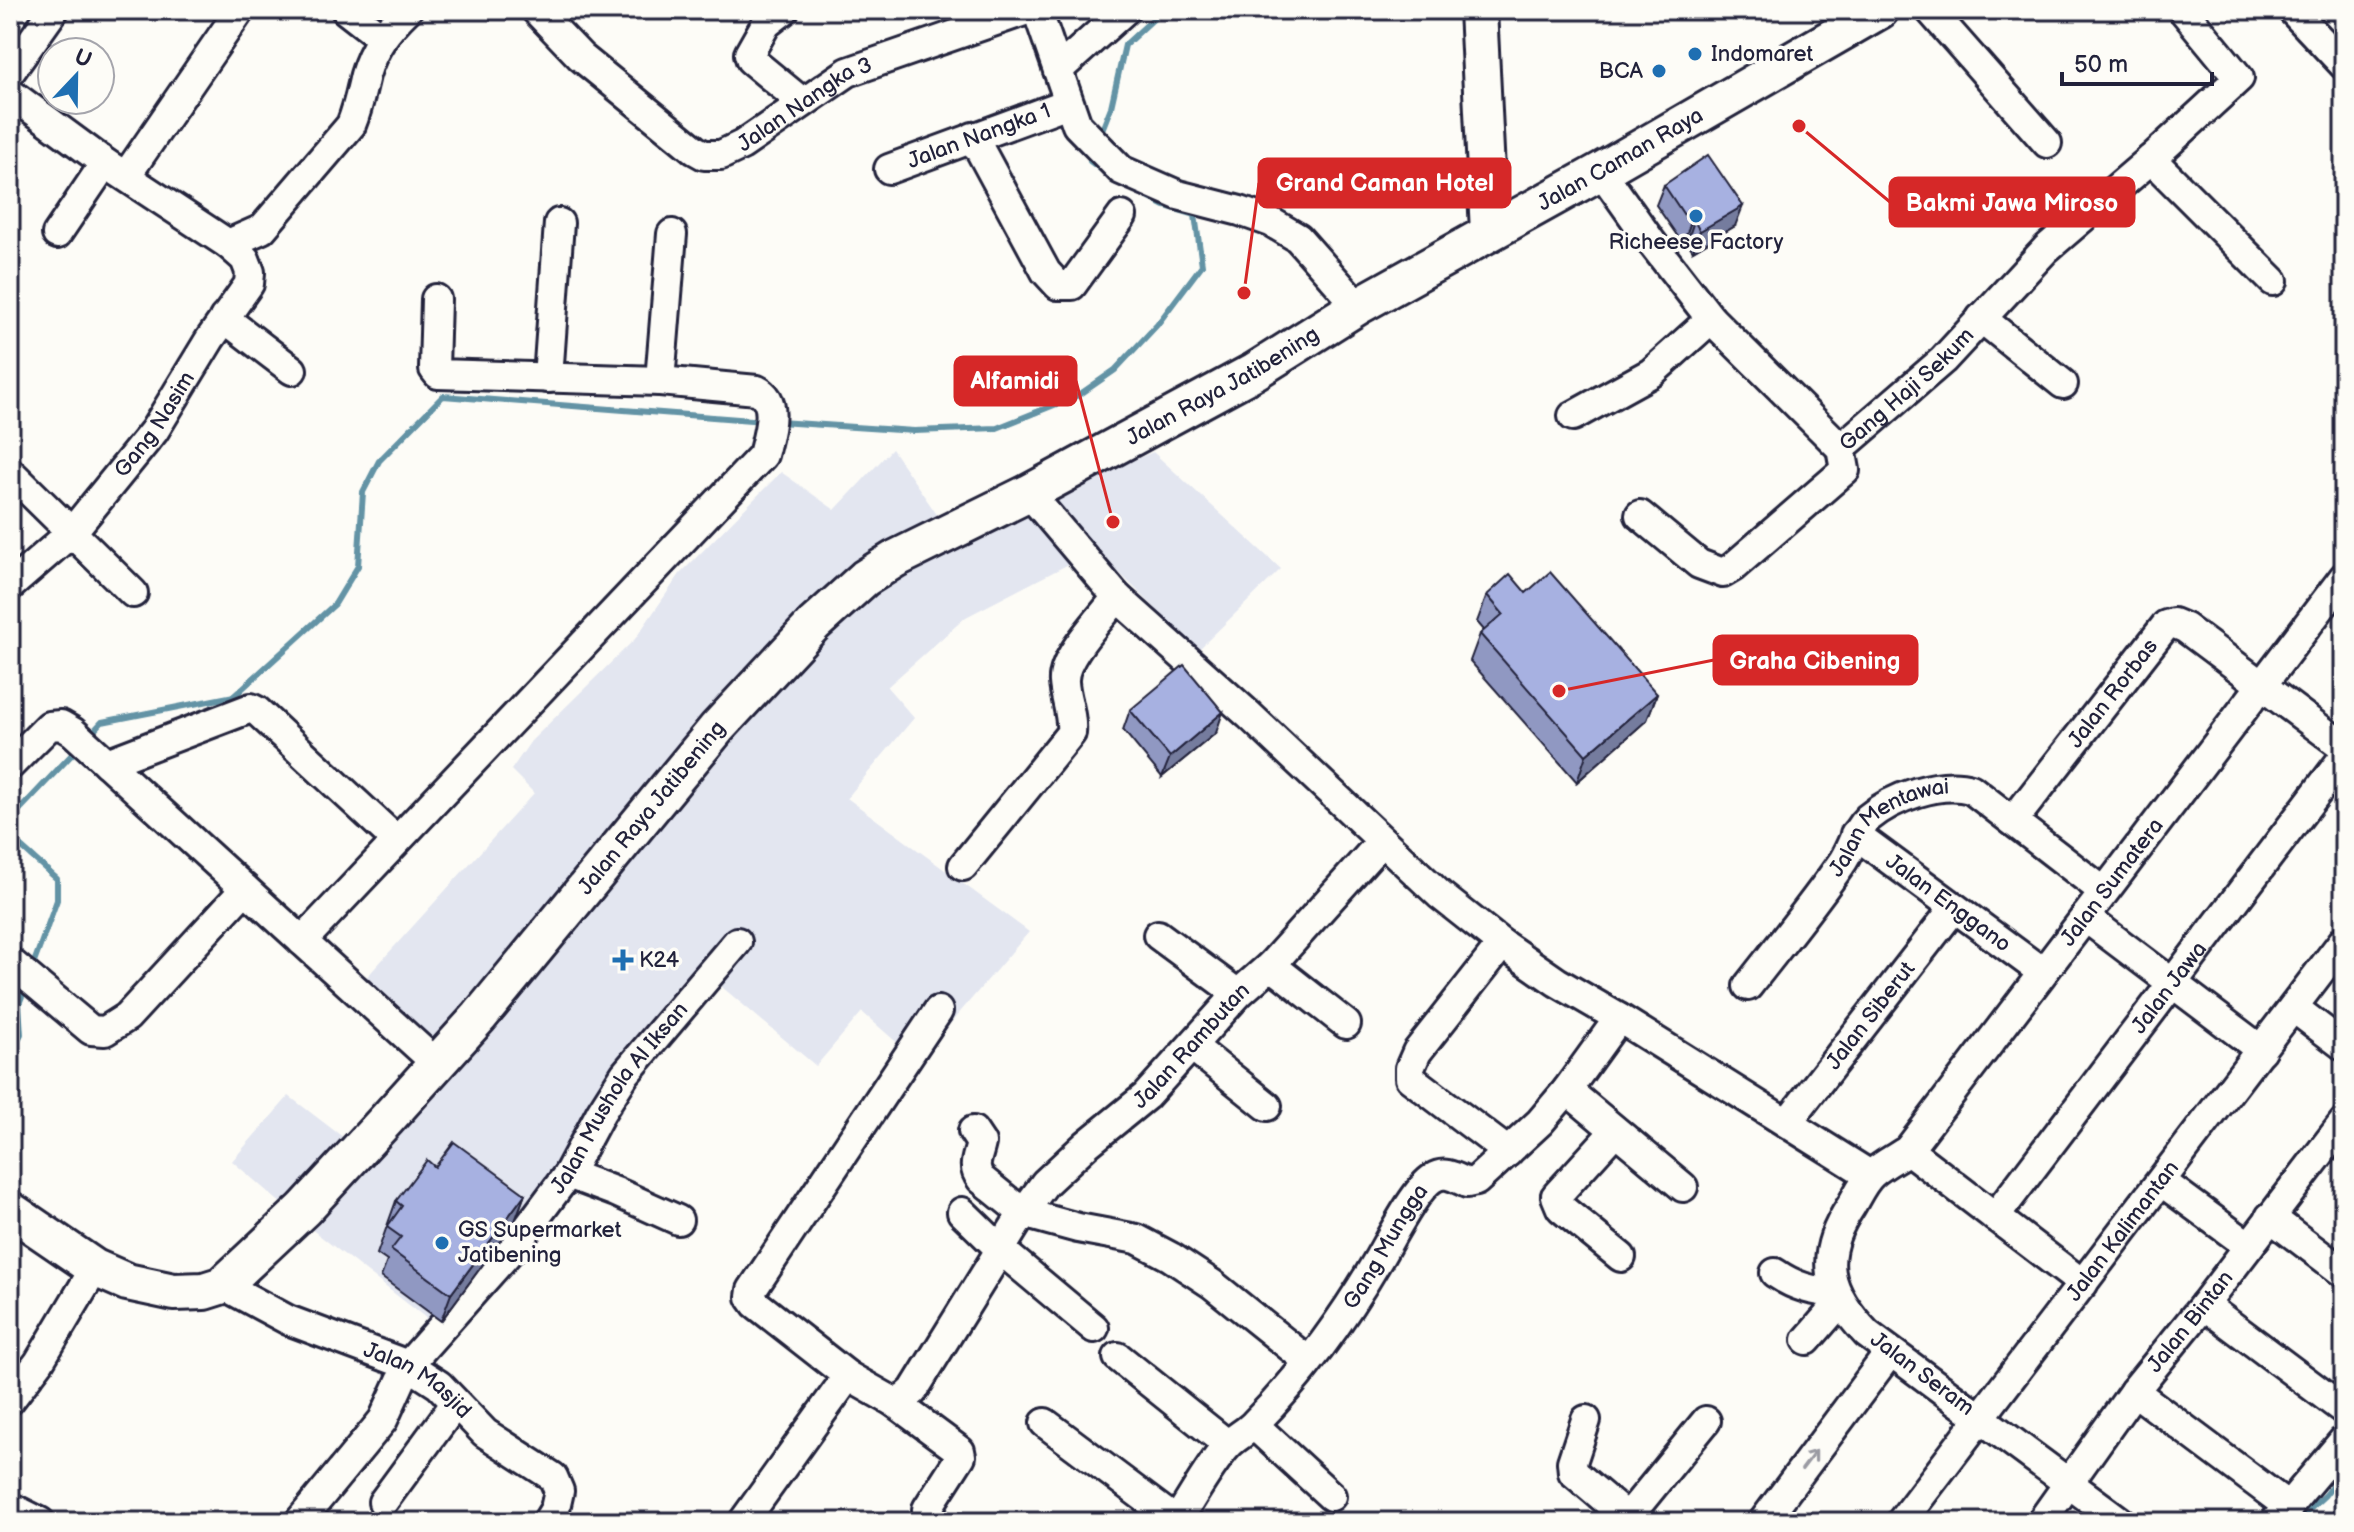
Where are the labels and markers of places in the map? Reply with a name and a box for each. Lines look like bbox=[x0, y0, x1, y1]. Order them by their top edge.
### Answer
place label: Indomaret bbox=[1711, 41, 1814, 68]
marker: Indomaret bbox=[1686, 45, 1704, 63]
place label: BCA bbox=[1599, 58, 1644, 85]
marker: BCA bbox=[1650, 62, 1668, 80]
callout: Grand Caman Hotel bbox=[1259, 159, 1510, 207]
callout: Bakmi Jawa Miroso bbox=[1890, 178, 2134, 226]
marker: Richeese Factory bbox=[1687, 207, 1705, 225]
place label: Richeese Factory bbox=[1609, 229, 1783, 256]
callout: Alfamidi bbox=[955, 357, 1076, 405]
callout: Graha Cibening bbox=[1714, 636, 1917, 684]
place label: K24 bbox=[639, 947, 680, 974]
marker: K24 bbox=[614, 951, 632, 969]
place label: GS Supermarket Jatibening bbox=[458, 1217, 622, 1269]
marker: GS Supermarket Jatibening bbox=[433, 1234, 451, 1252]

